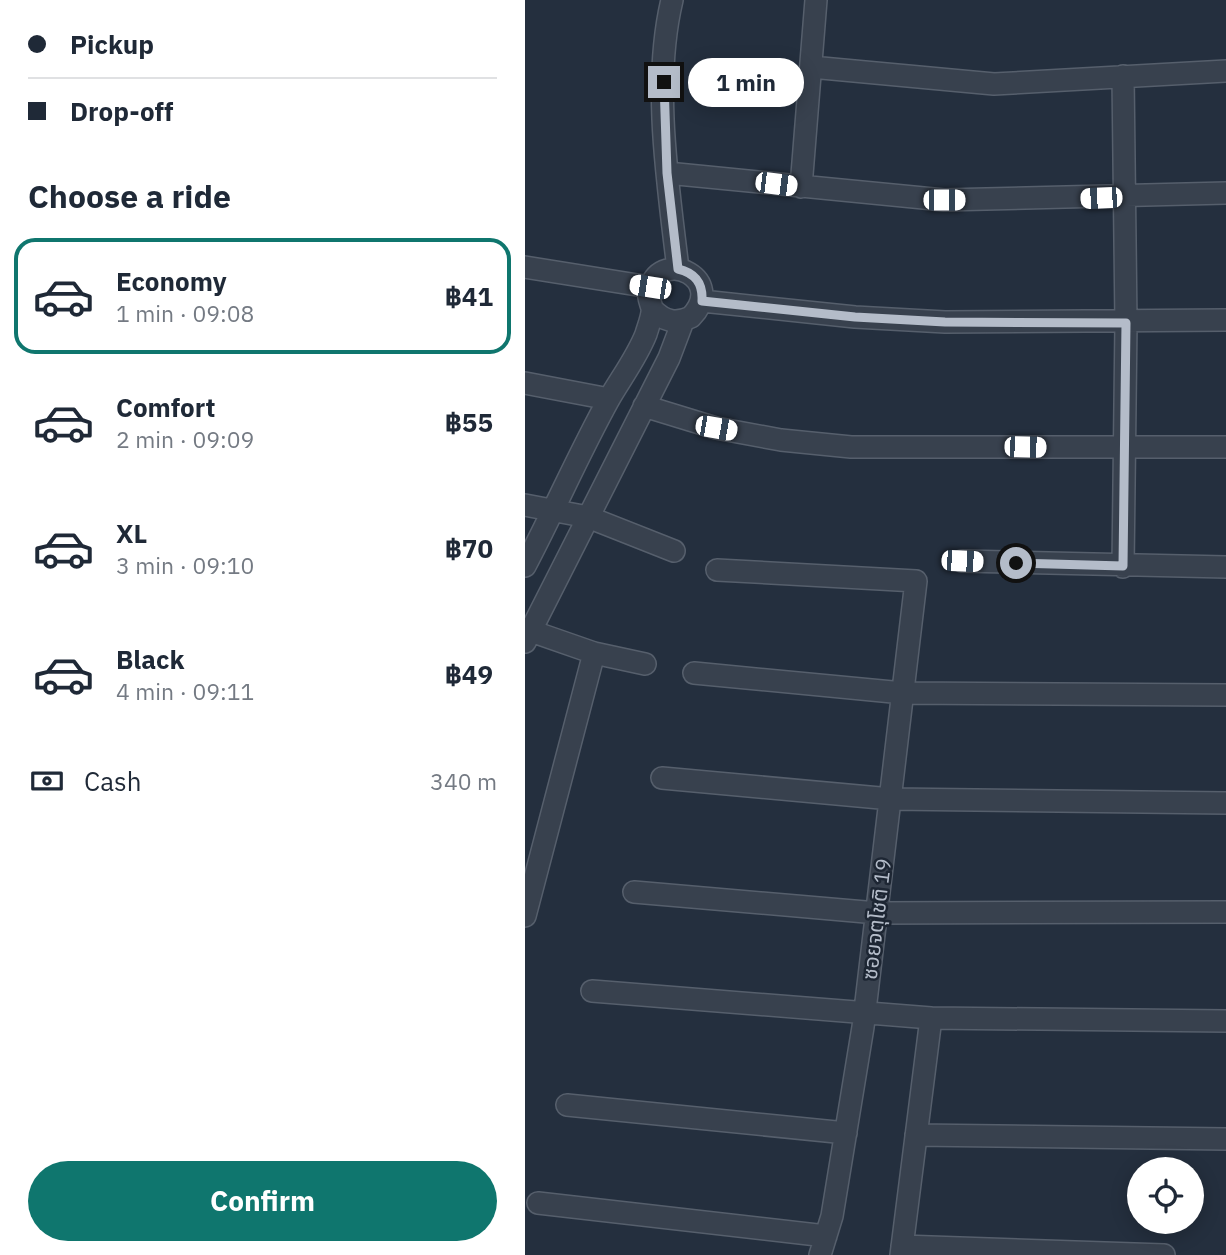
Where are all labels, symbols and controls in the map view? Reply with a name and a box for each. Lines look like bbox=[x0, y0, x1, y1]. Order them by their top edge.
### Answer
text: Pickup bbox=[70, 27, 154, 61]
callout: 1 min bbox=[689, 57, 804, 106]
route end bbox=[648, 66, 680, 98]
text: 1 min bbox=[716, 67, 776, 97]
text: Drop-off bbox=[70, 94, 173, 128]
car bbox=[754, 171, 799, 197]
text: Choose a ride bbox=[28, 175, 231, 217]
car bbox=[1080, 187, 1123, 209]
car bbox=[924, 190, 966, 211]
text: Economy bbox=[116, 264, 227, 298]
icon: car bbox=[32, 265, 95, 328]
car bbox=[628, 273, 673, 301]
text: ฿41 bbox=[445, 279, 493, 313]
text: 1 min · 09:08 bbox=[116, 298, 254, 328]
text: Comfort bbox=[116, 390, 215, 424]
icon: car bbox=[32, 391, 95, 454]
text: ฿55 bbox=[445, 405, 493, 439]
car bbox=[694, 414, 739, 442]
text: 2 min · 09:09 bbox=[116, 424, 254, 454]
car bbox=[1004, 436, 1047, 458]
text: XL bbox=[116, 516, 147, 550]
icon: car bbox=[32, 517, 95, 580]
text: ฿70 bbox=[445, 531, 493, 565]
route start bbox=[1000, 547, 1032, 579]
text: 3 min · 09:10 bbox=[116, 550, 254, 580]
car bbox=[941, 550, 984, 572]
text: Black bbox=[116, 642, 184, 676]
icon: car bbox=[32, 643, 95, 706]
text: ฿49 bbox=[445, 657, 493, 691]
text: 4 min · 09:11 bbox=[116, 676, 254, 706]
icon: cash bbox=[28, 762, 66, 800]
text: Cash bbox=[84, 764, 141, 798]
text: 340 m bbox=[430, 766, 497, 796]
street label: ซอยจตุโชติ 19 bbox=[855, 857, 897, 981]
map controls bbox=[1127, 1157, 1204, 1234]
button: locate bbox=[1127, 1157, 1204, 1234]
button: Confirm bbox=[28, 1161, 497, 1241]

